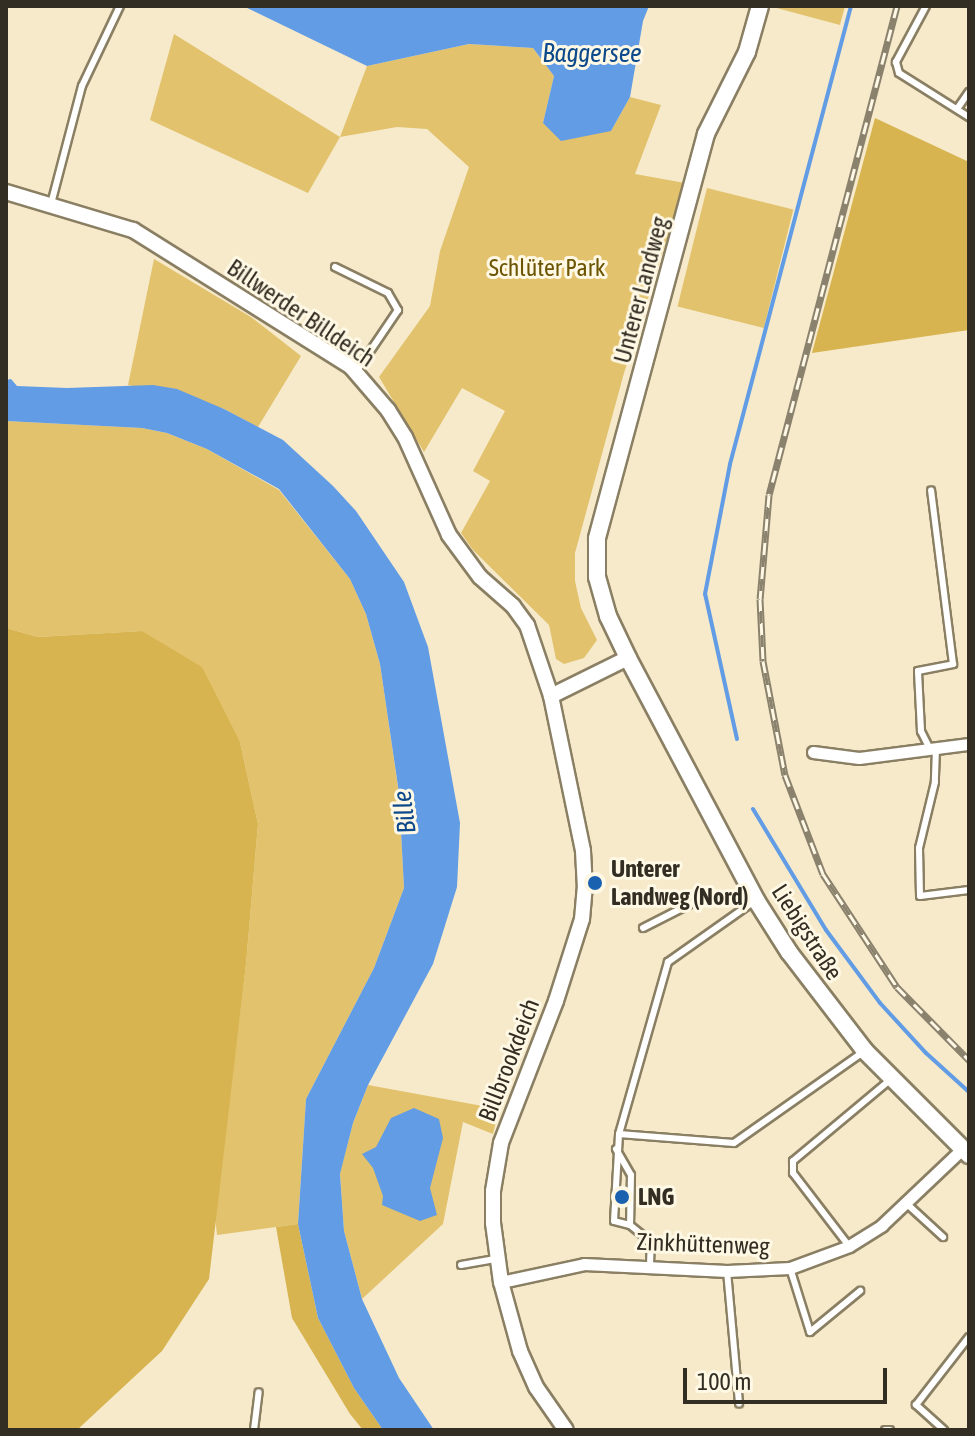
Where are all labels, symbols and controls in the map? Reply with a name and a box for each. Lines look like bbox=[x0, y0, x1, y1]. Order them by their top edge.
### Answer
water label: Baggersee bbox=[542, 38, 642, 70]
street label: Unterer Landweg bbox=[608, 214, 674, 366]
street label: Billwerder Billdeich bbox=[222, 253, 380, 373]
park label: Schlüter Park bbox=[489, 254, 605, 282]
water label: Bille bbox=[387, 789, 423, 835]
place label: Unterer Landweg (Nord) bbox=[611, 855, 748, 911]
marker: Unterer Landweg (Nord) bbox=[586, 874, 604, 892]
street label: Liebigstraße bbox=[765, 879, 849, 985]
street label: Billbrookdeich bbox=[472, 995, 546, 1125]
place label: LNG bbox=[638, 1183, 674, 1211]
marker: LNG bbox=[613, 1188, 631, 1206]
street label: Zinkhüttenweg bbox=[636, 1227, 770, 1261]
scale bar bbox=[687, 1352, 891, 1402]
text: 100 m bbox=[697, 1368, 751, 1395]

